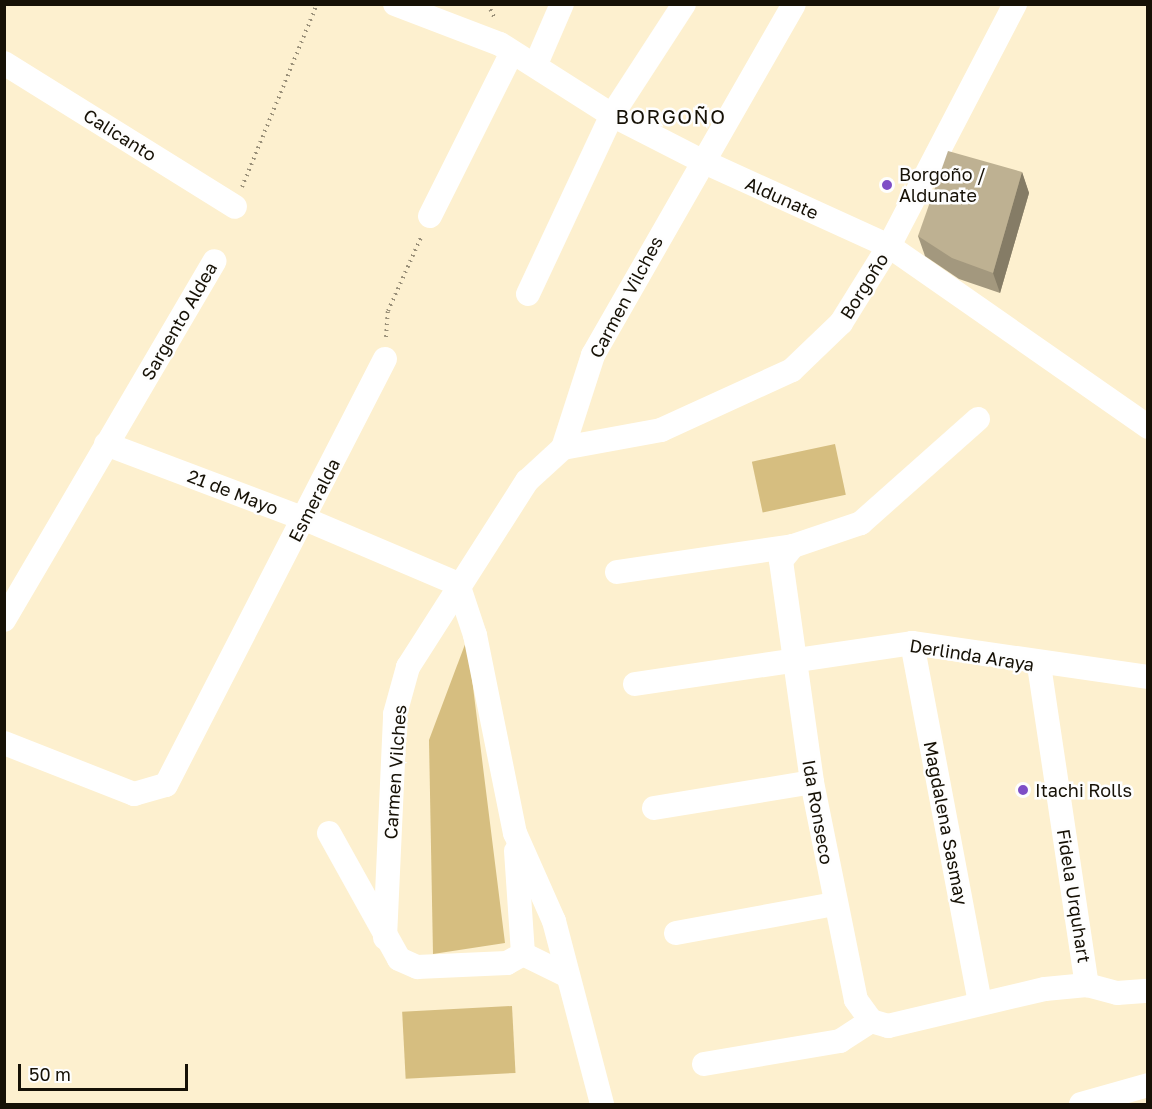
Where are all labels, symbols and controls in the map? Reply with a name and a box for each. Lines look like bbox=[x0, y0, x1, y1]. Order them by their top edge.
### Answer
street label: Calicanto bbox=[80, 104, 160, 166]
district label: BORGOÑO bbox=[615, 104, 727, 128]
place label: Borgoño / Aldunate bbox=[899, 164, 986, 207]
street label: Aldunate bbox=[742, 172, 822, 224]
marker: Borgoño / Aldunate bbox=[880, 178, 894, 192]
street label: Carmen Vilches bbox=[585, 232, 667, 362]
street label: Borgoño bbox=[835, 249, 893, 323]
street label: Sargento Aldea bbox=[137, 258, 221, 384]
street label: Esmeralda bbox=[284, 455, 344, 545]
street label: 21 de Mayo bbox=[185, 465, 281, 519]
street label: Derlinda Araya bbox=[908, 634, 1036, 676]
street label: Carmen Vilches bbox=[380, 704, 410, 840]
street label: Magdalena Sasmay bbox=[919, 739, 973, 907]
street label: Ida Ronseco bbox=[798, 758, 838, 866]
place label: Itachi Rolls bbox=[1035, 779, 1132, 801]
marker: Itachi Rolls bbox=[1016, 783, 1030, 797]
street label: Fidela Urquhart bbox=[1053, 828, 1095, 964]
scale bar bbox=[21, 1052, 190, 1090]
text: 50 m bbox=[29, 1063, 71, 1085]

